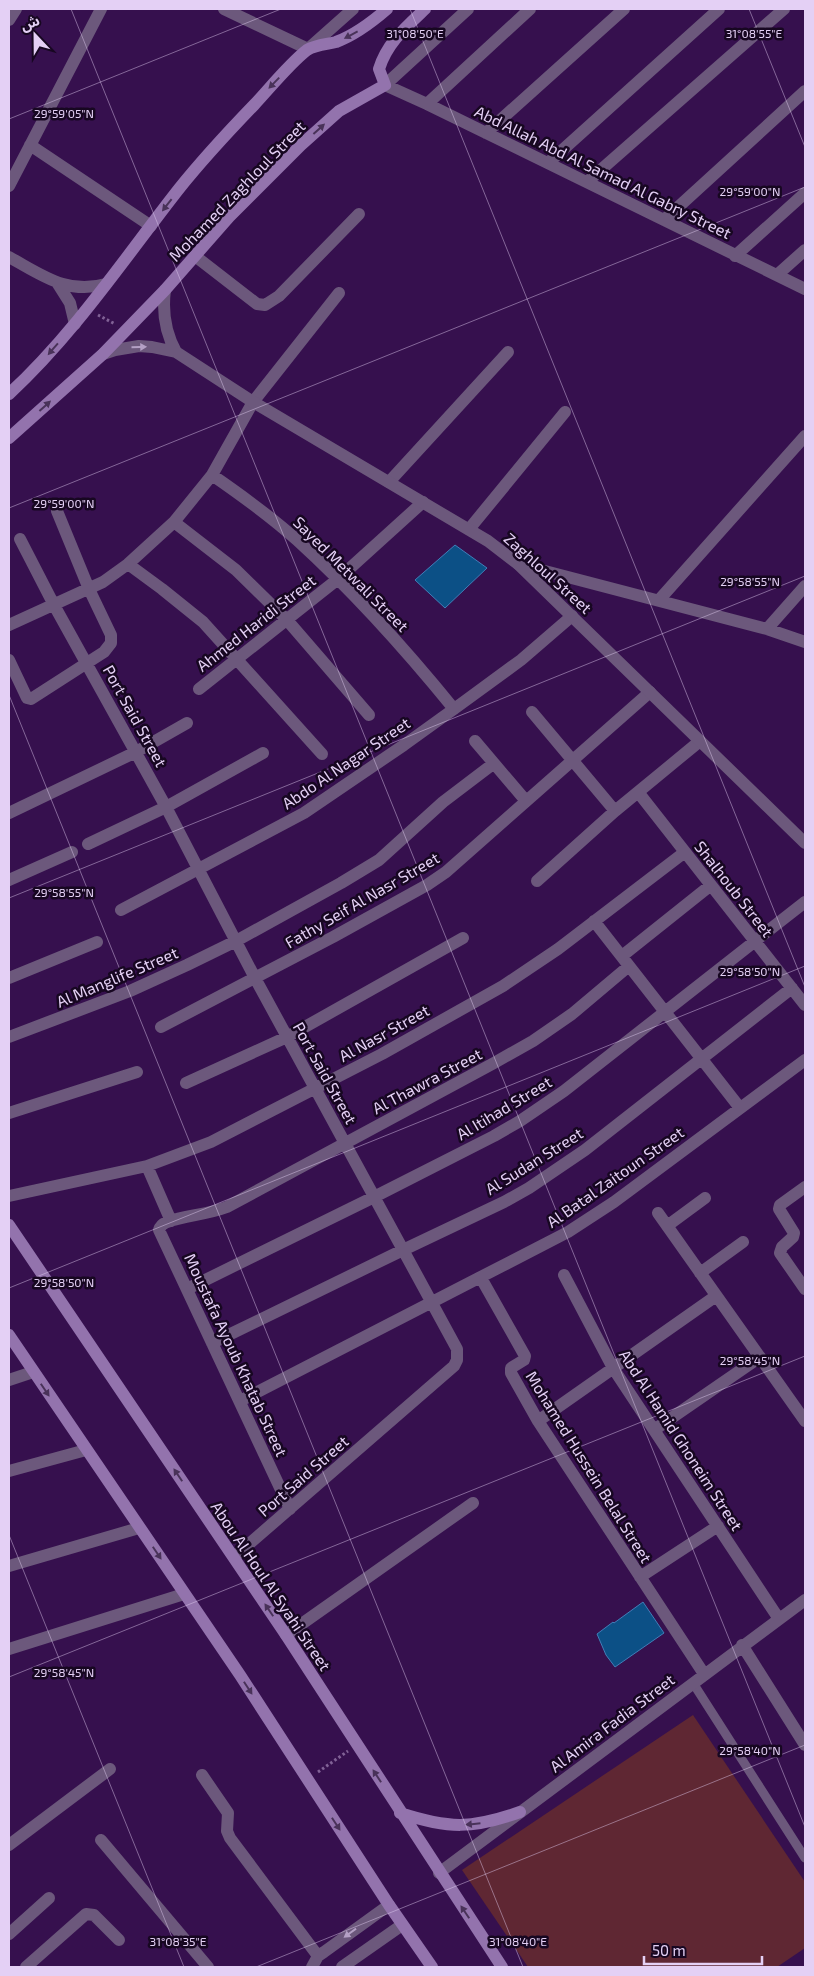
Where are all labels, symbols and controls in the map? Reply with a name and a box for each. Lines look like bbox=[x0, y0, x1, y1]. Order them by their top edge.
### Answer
north arrow bbox=[10, 10, 60, 60]
text: ش bbox=[18, 11, 42, 34]
text: 31°08'50"E bbox=[386, 26, 444, 40]
text: 31°08'55"E bbox=[726, 26, 783, 40]
one-way arrow bbox=[343, 31, 358, 39]
one-way arrow bbox=[268, 77, 280, 89]
street label: Abd Allah Abd Al Samad Al Gabry Street bbox=[472, 101, 734, 242]
text: 29°59'05"N bbox=[34, 106, 94, 120]
street label: Mohamed Zaghloul Street bbox=[165, 116, 309, 265]
one-way arrow bbox=[313, 123, 326, 134]
text: 29°59'00"N bbox=[720, 184, 780, 198]
one-way arrow bbox=[161, 198, 172, 211]
one-way arrow bbox=[48, 343, 59, 355]
one-way arrow bbox=[132, 343, 148, 351]
one-way arrow bbox=[39, 400, 52, 411]
text: 29°59'00"N bbox=[34, 496, 94, 510]
street label: Sayed Metwali Street bbox=[290, 512, 413, 635]
street label: Zaghloul Street bbox=[501, 528, 596, 617]
street label: Ahmed Haridi Street bbox=[192, 570, 319, 675]
text: 29°58'55"N bbox=[720, 574, 780, 588]
street label: Port Said Street bbox=[100, 662, 171, 770]
street label: Abdo Al Nagar Street bbox=[278, 713, 413, 812]
street label: Shalhoub Street bbox=[691, 837, 778, 940]
street label: Fathy Seif Al Nasr Street bbox=[281, 848, 442, 951]
text: 29°58'55"N bbox=[34, 885, 94, 899]
street label: Al Manglife Street bbox=[53, 942, 180, 1011]
text: 29°58'50"N bbox=[720, 964, 780, 978]
street label: Al Nasr Street bbox=[335, 1000, 432, 1065]
street label: Port Said Street bbox=[290, 1019, 361, 1127]
street label: Al Thawra Street bbox=[369, 1044, 485, 1117]
street label: Al Itihad Street bbox=[453, 1072, 555, 1143]
street label: Al Batal Zaitoun Street bbox=[543, 1122, 687, 1231]
street label: Al Sudan Street bbox=[482, 1123, 586, 1198]
street label: Moustafa Ayoub Khatab Street bbox=[181, 1250, 292, 1459]
text: 29°58'50"N bbox=[34, 1275, 94, 1289]
street label: Abd Al Hamid Ghoneim Street bbox=[616, 1346, 747, 1534]
text: 29°58'45"N bbox=[720, 1353, 780, 1367]
street label: Mohamed Hussein Belal Street bbox=[522, 1367, 656, 1566]
one-way arrow bbox=[41, 1383, 50, 1397]
street label: Port Said Street bbox=[254, 1431, 352, 1520]
one-way arrow bbox=[173, 1469, 183, 1482]
street label: Abou Al Houl Al Syahi Street bbox=[208, 1498, 335, 1674]
one-way arrow bbox=[152, 1546, 162, 1560]
one-way arrow bbox=[264, 1603, 274, 1617]
text: 29°58'45"N bbox=[34, 1665, 94, 1679]
street label: Al Amira Fadia Street bbox=[546, 1670, 678, 1776]
one-way arrow bbox=[243, 1681, 253, 1694]
text: 29°58'40"N bbox=[719, 1743, 781, 1757]
one-way arrow bbox=[372, 1769, 381, 1783]
one-way arrow bbox=[332, 1817, 341, 1831]
one-way arrow bbox=[464, 1820, 480, 1828]
one-way arrow bbox=[460, 1905, 470, 1919]
one-way arrow bbox=[343, 1928, 356, 1938]
text: 31°08'35"E bbox=[150, 1934, 207, 1948]
text: 31°08'40"E bbox=[489, 1934, 547, 1948]
scale bar bbox=[644, 1934, 762, 1966]
text: 50 m bbox=[652, 1941, 686, 1959]

